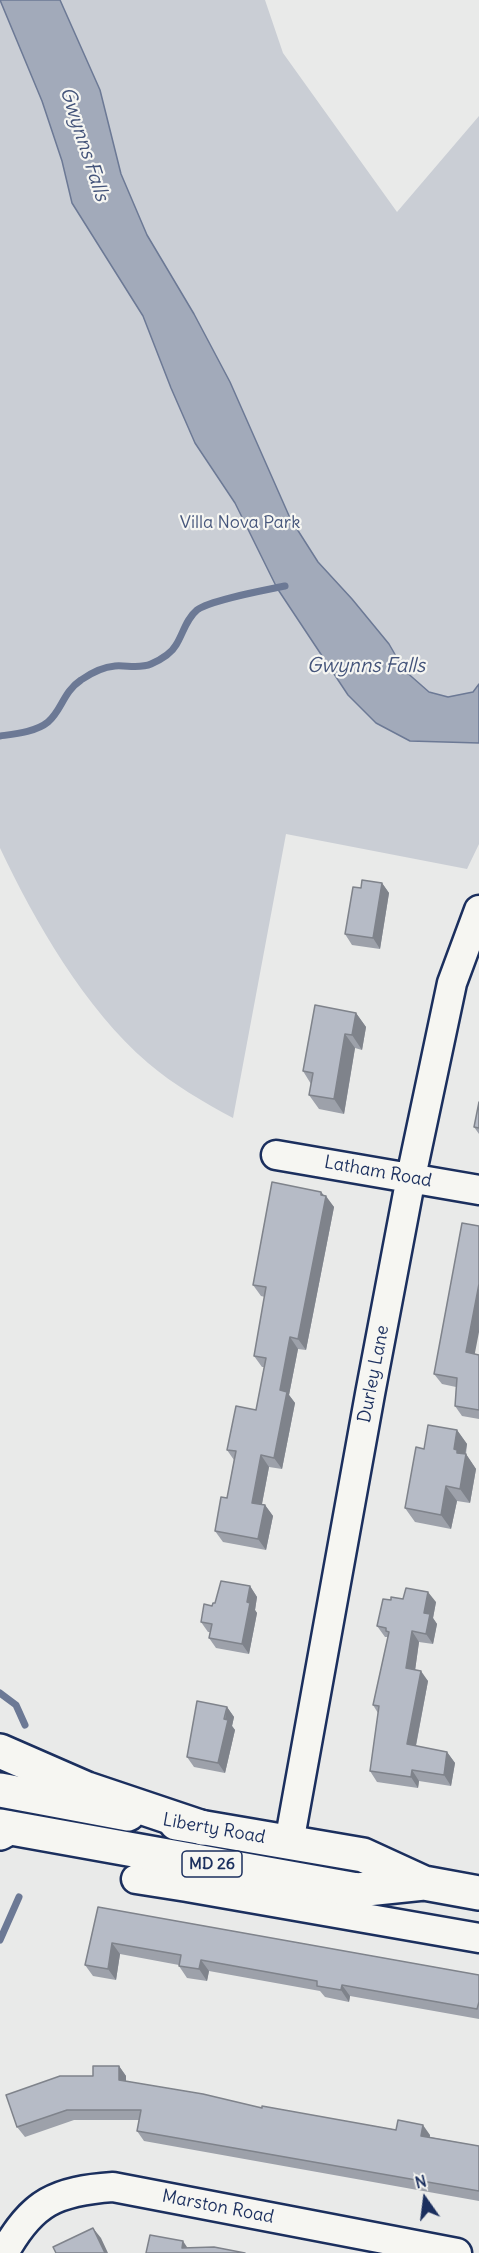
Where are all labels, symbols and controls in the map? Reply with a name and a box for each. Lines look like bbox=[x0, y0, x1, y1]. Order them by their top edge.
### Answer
water label: Gwynns Falls bbox=[54, 84, 114, 204]
park label: Villa Nova Park bbox=[180, 512, 300, 534]
water label: Gwynns Falls bbox=[307, 654, 425, 678]
street label: Latham Road bbox=[322, 1152, 434, 1192]
street label: Durley Lane bbox=[354, 1323, 394, 1425]
street label: Liberty Road bbox=[161, 1809, 267, 1849]
road number: MD 26 bbox=[182, 1851, 242, 1877]
north arrow bbox=[395, 2169, 455, 2229]
text: N bbox=[413, 2170, 428, 2193]
street label: Marston Road bbox=[160, 2186, 276, 2228]

